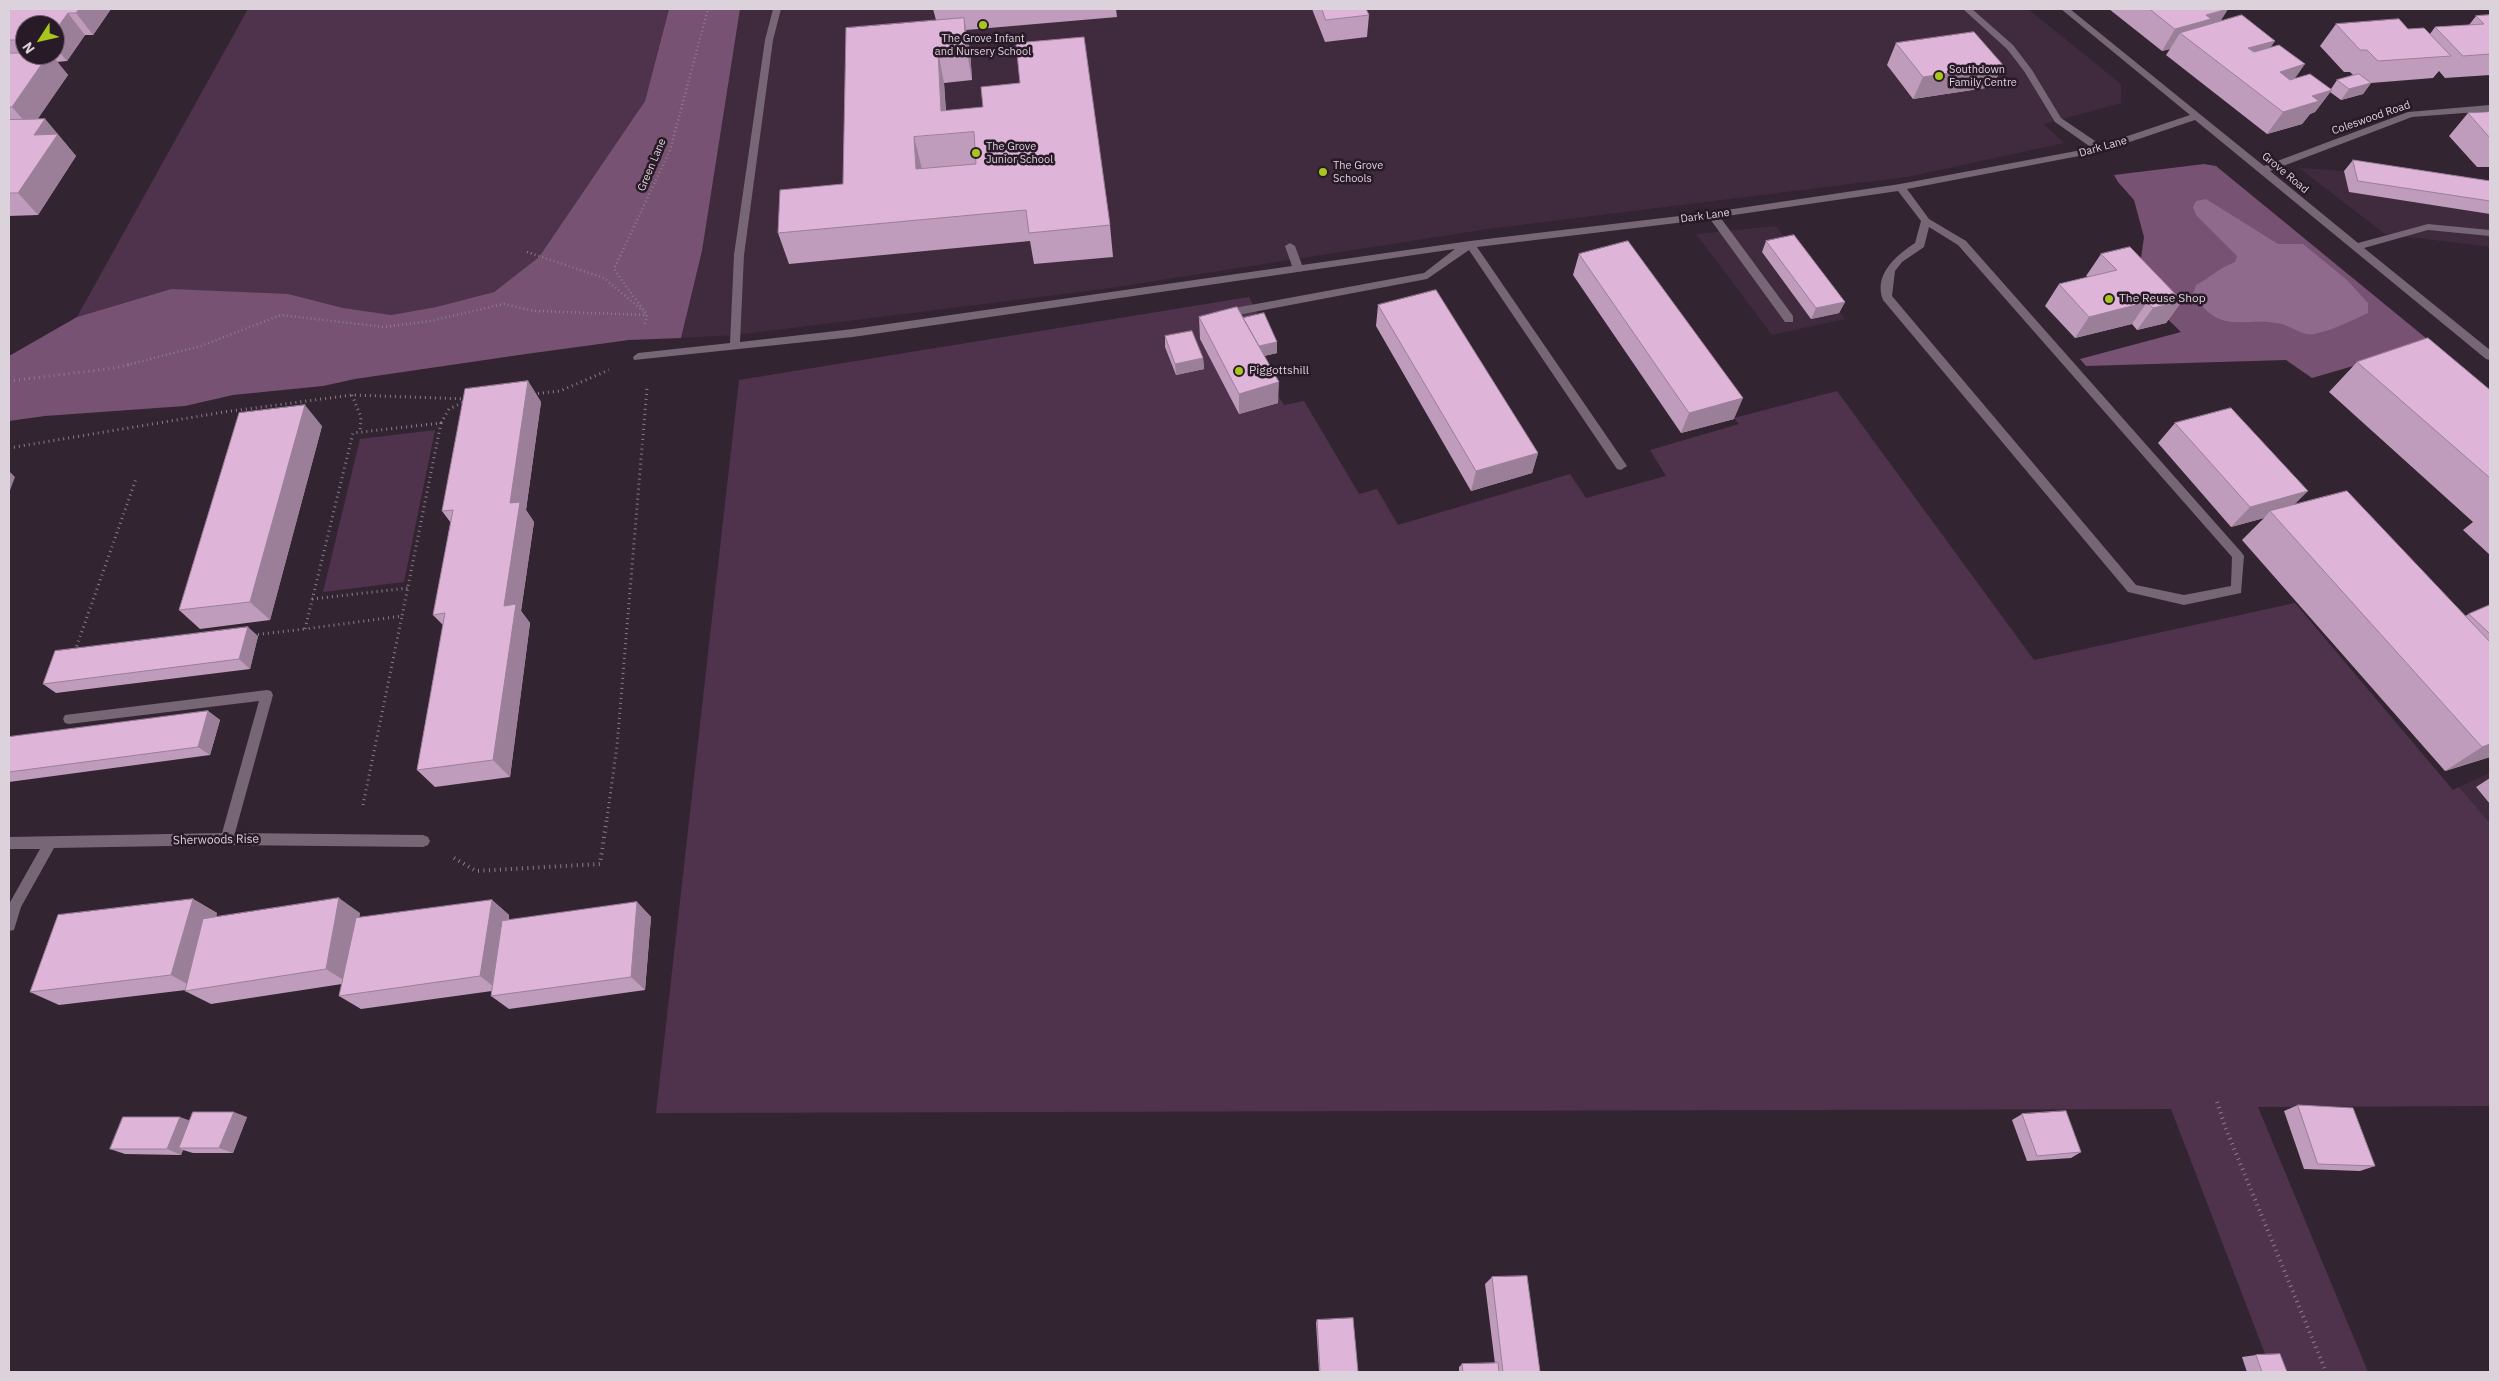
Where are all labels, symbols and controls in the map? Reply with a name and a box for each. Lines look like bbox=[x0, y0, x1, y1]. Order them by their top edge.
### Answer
north arrow bbox=[15, 15, 65, 65]
marker: The Grove Infant and Nursery School bbox=[977, 19, 989, 31]
place label: The Grove Infant and Nursery School bbox=[935, 32, 1031, 58]
text: N bbox=[18, 39, 39, 57]
place label: Southdown Family Centre bbox=[1949, 63, 2017, 89]
marker: Southdown Family Centre bbox=[1933, 70, 1945, 82]
street label: Coleswood Road bbox=[2330, 98, 2412, 138]
street label: Dark Lane bbox=[2077, 134, 2129, 160]
street label: Green Lane bbox=[635, 137, 669, 193]
place label: The Grove Junior School bbox=[986, 140, 1053, 166]
marker: The Grove Junior School bbox=[970, 147, 982, 159]
street label: Grove Road bbox=[2259, 150, 2311, 196]
place label: The Grove Schools bbox=[1333, 159, 1383, 185]
marker: The Grove Schools bbox=[1317, 166, 1329, 178]
street label: Dark Lane bbox=[1680, 206, 1730, 226]
place label: The Reuse Shop bbox=[2119, 292, 2206, 306]
marker: The Reuse Shop bbox=[2103, 293, 2115, 305]
place label: Piggottshill bbox=[1249, 364, 1309, 378]
marker: Piggottshill bbox=[1233, 365, 1245, 377]
street label: Sherwoods Rise bbox=[173, 832, 259, 848]

